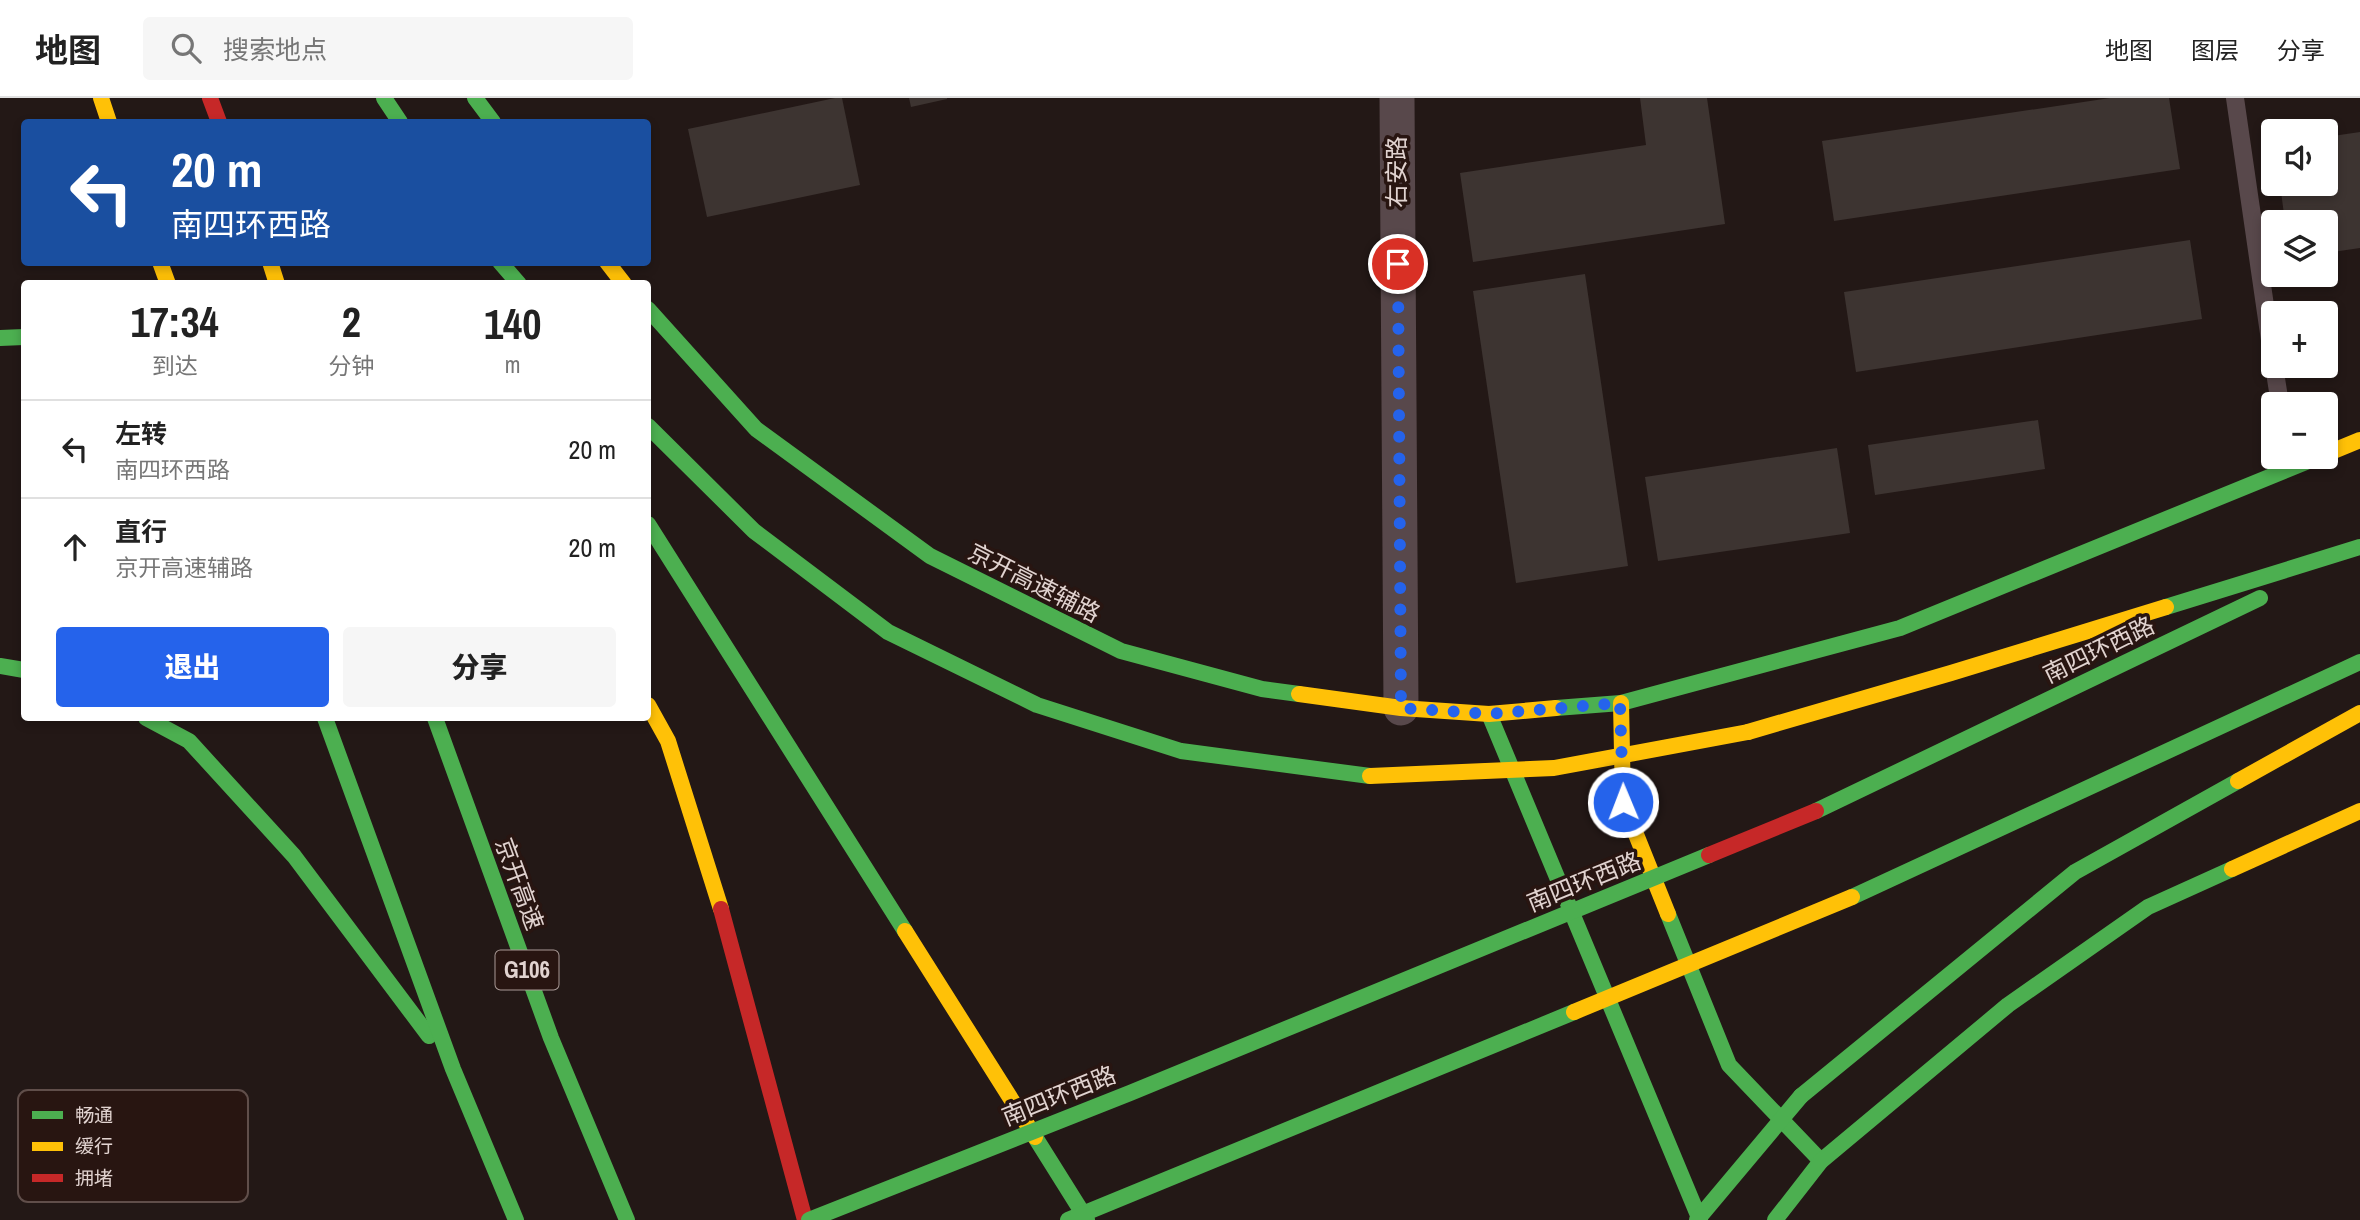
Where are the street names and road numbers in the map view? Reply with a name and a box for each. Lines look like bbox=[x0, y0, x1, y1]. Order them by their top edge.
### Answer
street label: 右安路 bbox=[1380, 136, 1412, 208]
street label: 京开高速辅路 bbox=[963, 535, 1106, 629]
street label: 南四环西路 bbox=[2038, 608, 2160, 690]
street label: 京开高速 bbox=[488, 833, 551, 934]
street label: 南四环西路 bbox=[1522, 844, 1645, 918]
road number: G106 bbox=[496, 950, 558, 990]
street label: 南四环西路 bbox=[997, 1058, 1120, 1132]

